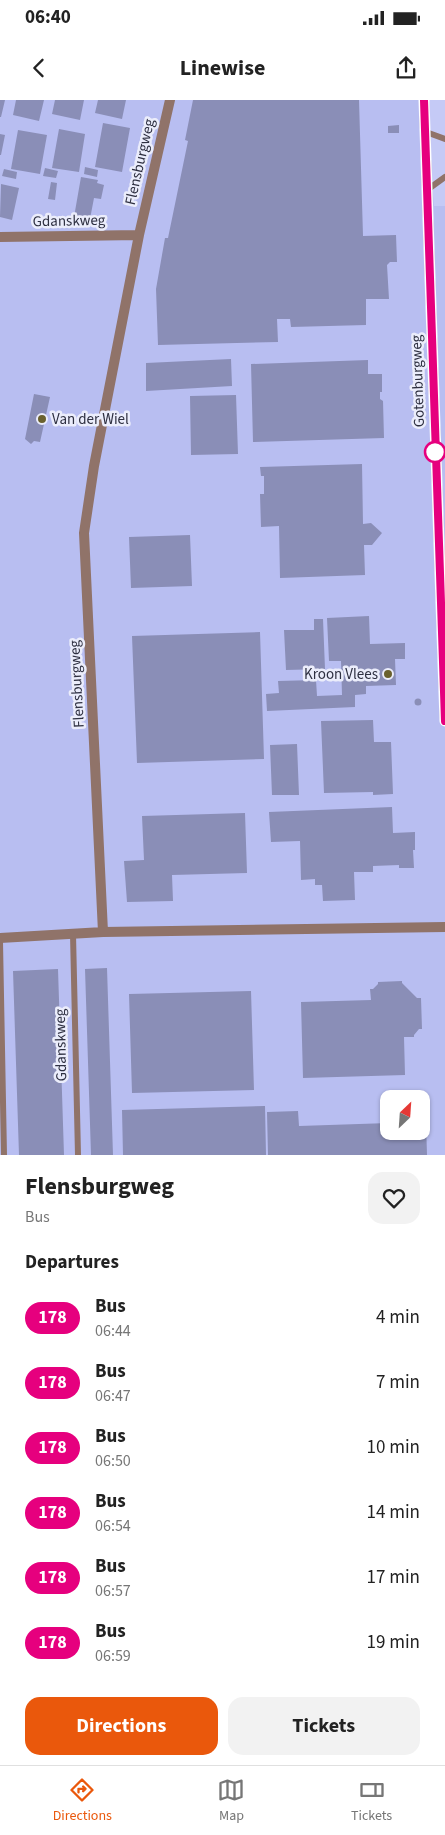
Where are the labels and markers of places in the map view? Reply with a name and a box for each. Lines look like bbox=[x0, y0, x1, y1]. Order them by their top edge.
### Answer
place label: Van der Wiel bbox=[52, 409, 129, 430]
marker: Van der Wiel bbox=[36, 413, 48, 425]
unlabelled marker bbox=[424, 441, 445, 463]
place label: Kroon Vlees bbox=[304, 664, 378, 685]
marker: Kroon Vlees bbox=[382, 668, 394, 680]

